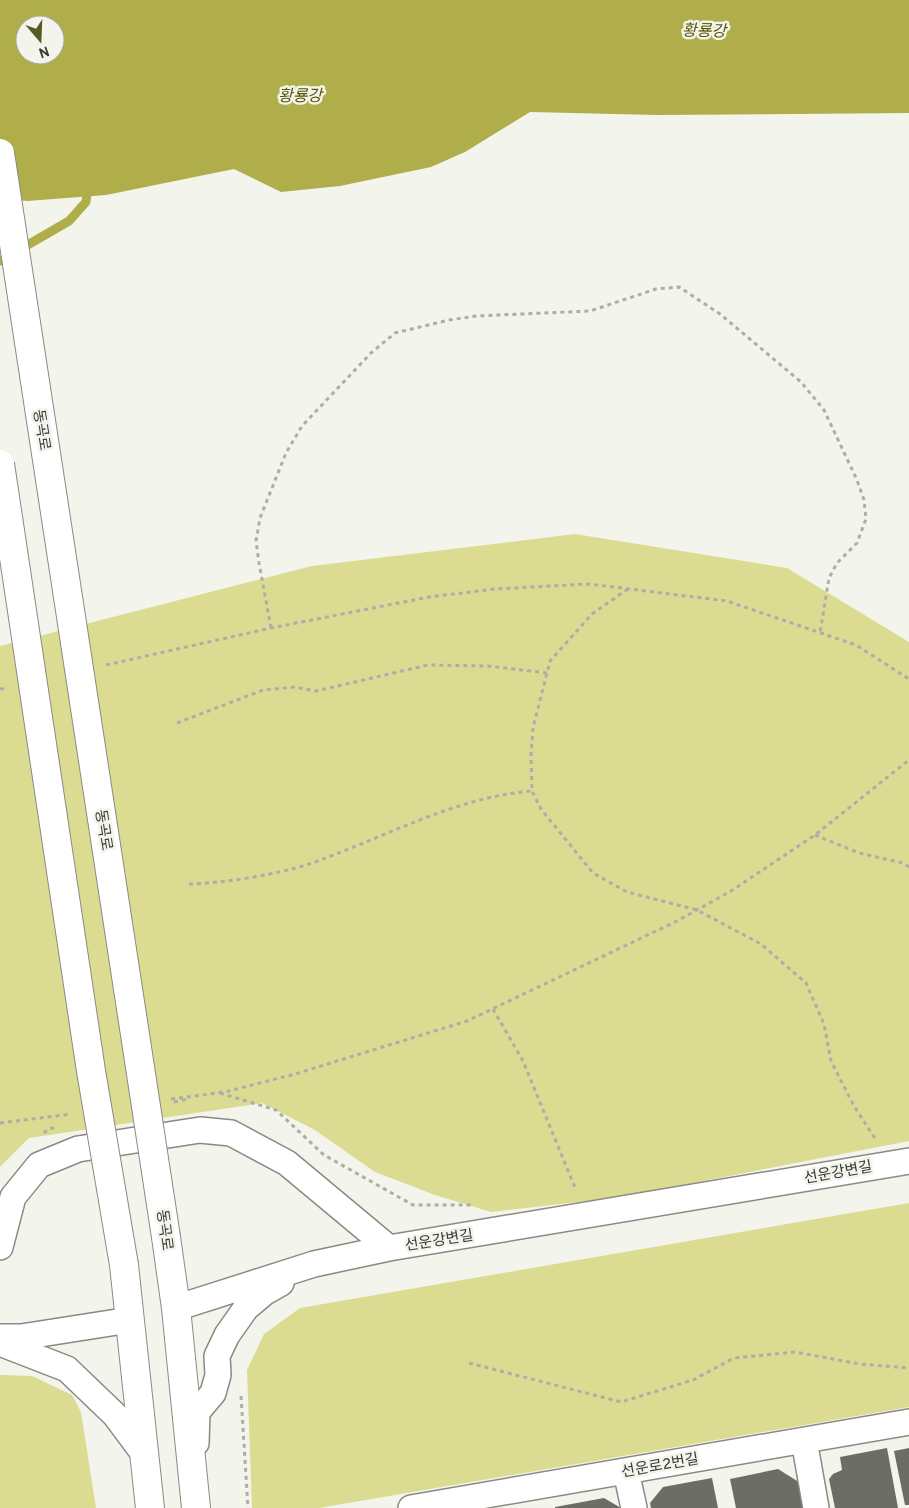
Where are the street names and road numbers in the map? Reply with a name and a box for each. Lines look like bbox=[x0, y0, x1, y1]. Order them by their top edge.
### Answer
street label: 동곡로 bbox=[28, 408, 53, 452]
street label: 동곡로 bbox=[90, 808, 115, 852]
street label: 선운강변길 bbox=[803, 1158, 874, 1189]
street label: 동곡로 bbox=[151, 1208, 176, 1252]
street label: 선운강변길 bbox=[404, 1227, 475, 1256]
street label: 선운로2번길 bbox=[620, 1450, 700, 1483]

